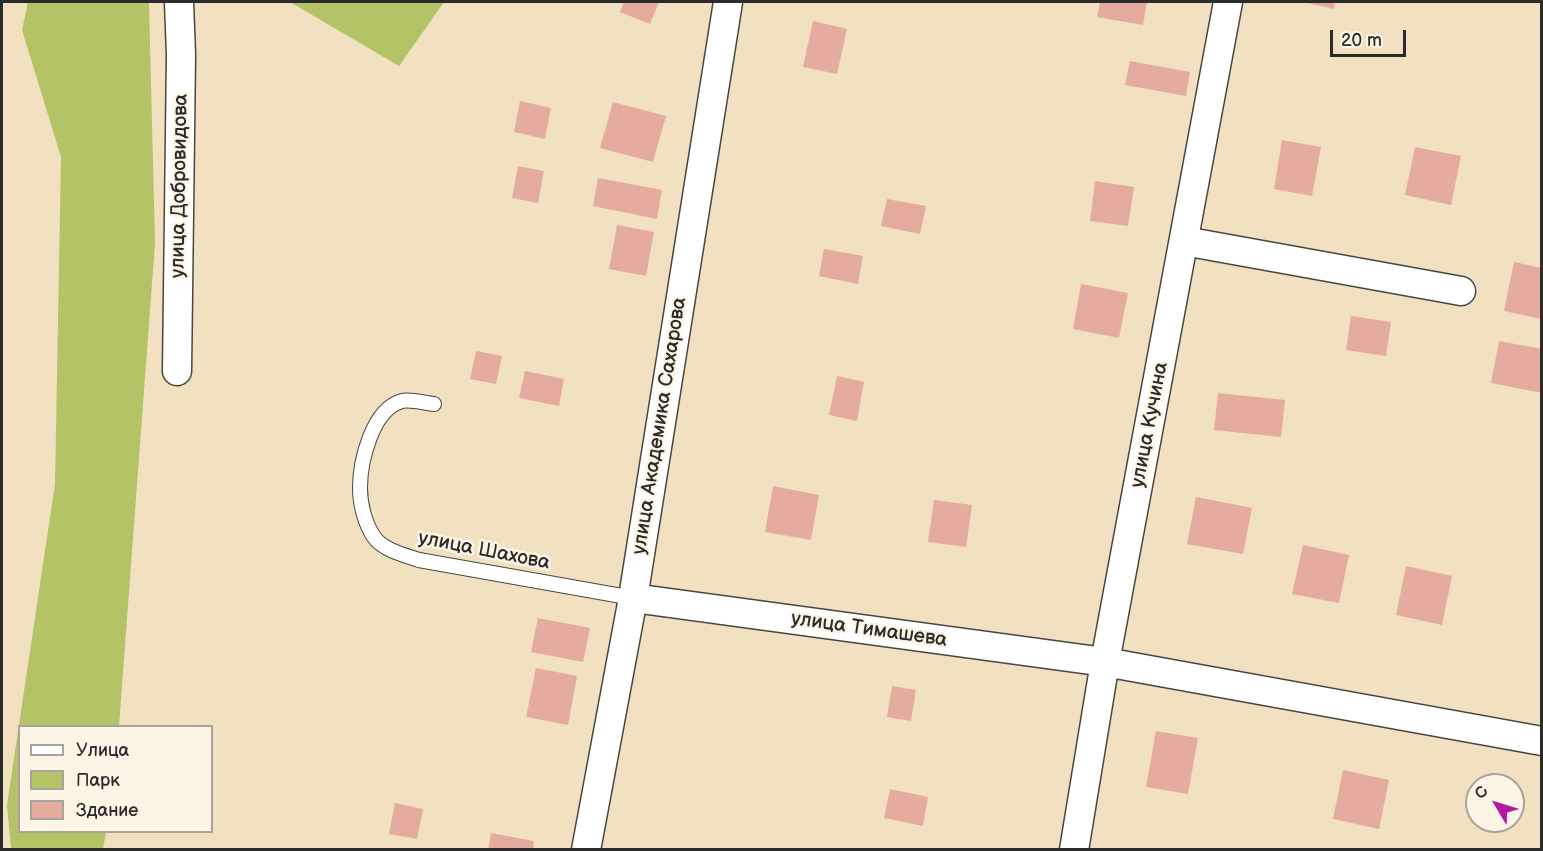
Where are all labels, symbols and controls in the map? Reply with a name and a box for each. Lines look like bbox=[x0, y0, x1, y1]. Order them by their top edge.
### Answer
scale bar bbox=[1333, 18, 1410, 56]
text: 20 m bbox=[1341, 30, 1382, 51]
street label: улица Добровидова bbox=[166, 94, 194, 278]
street label: улица Академика Сахарова bbox=[628, 296, 692, 556]
street label: улица Кучина bbox=[1126, 360, 1174, 490]
street label: улица Шахова bbox=[416, 526, 552, 576]
street label: улица Тимашева bbox=[789, 607, 949, 653]
legend bbox=[18, 725, 213, 833]
text: Улица bbox=[76, 740, 129, 761]
text: Парк bbox=[76, 770, 120, 791]
north arrow bbox=[1465, 773, 1525, 833]
text: С bbox=[1471, 783, 1493, 803]
text: Здание bbox=[76, 800, 138, 821]

